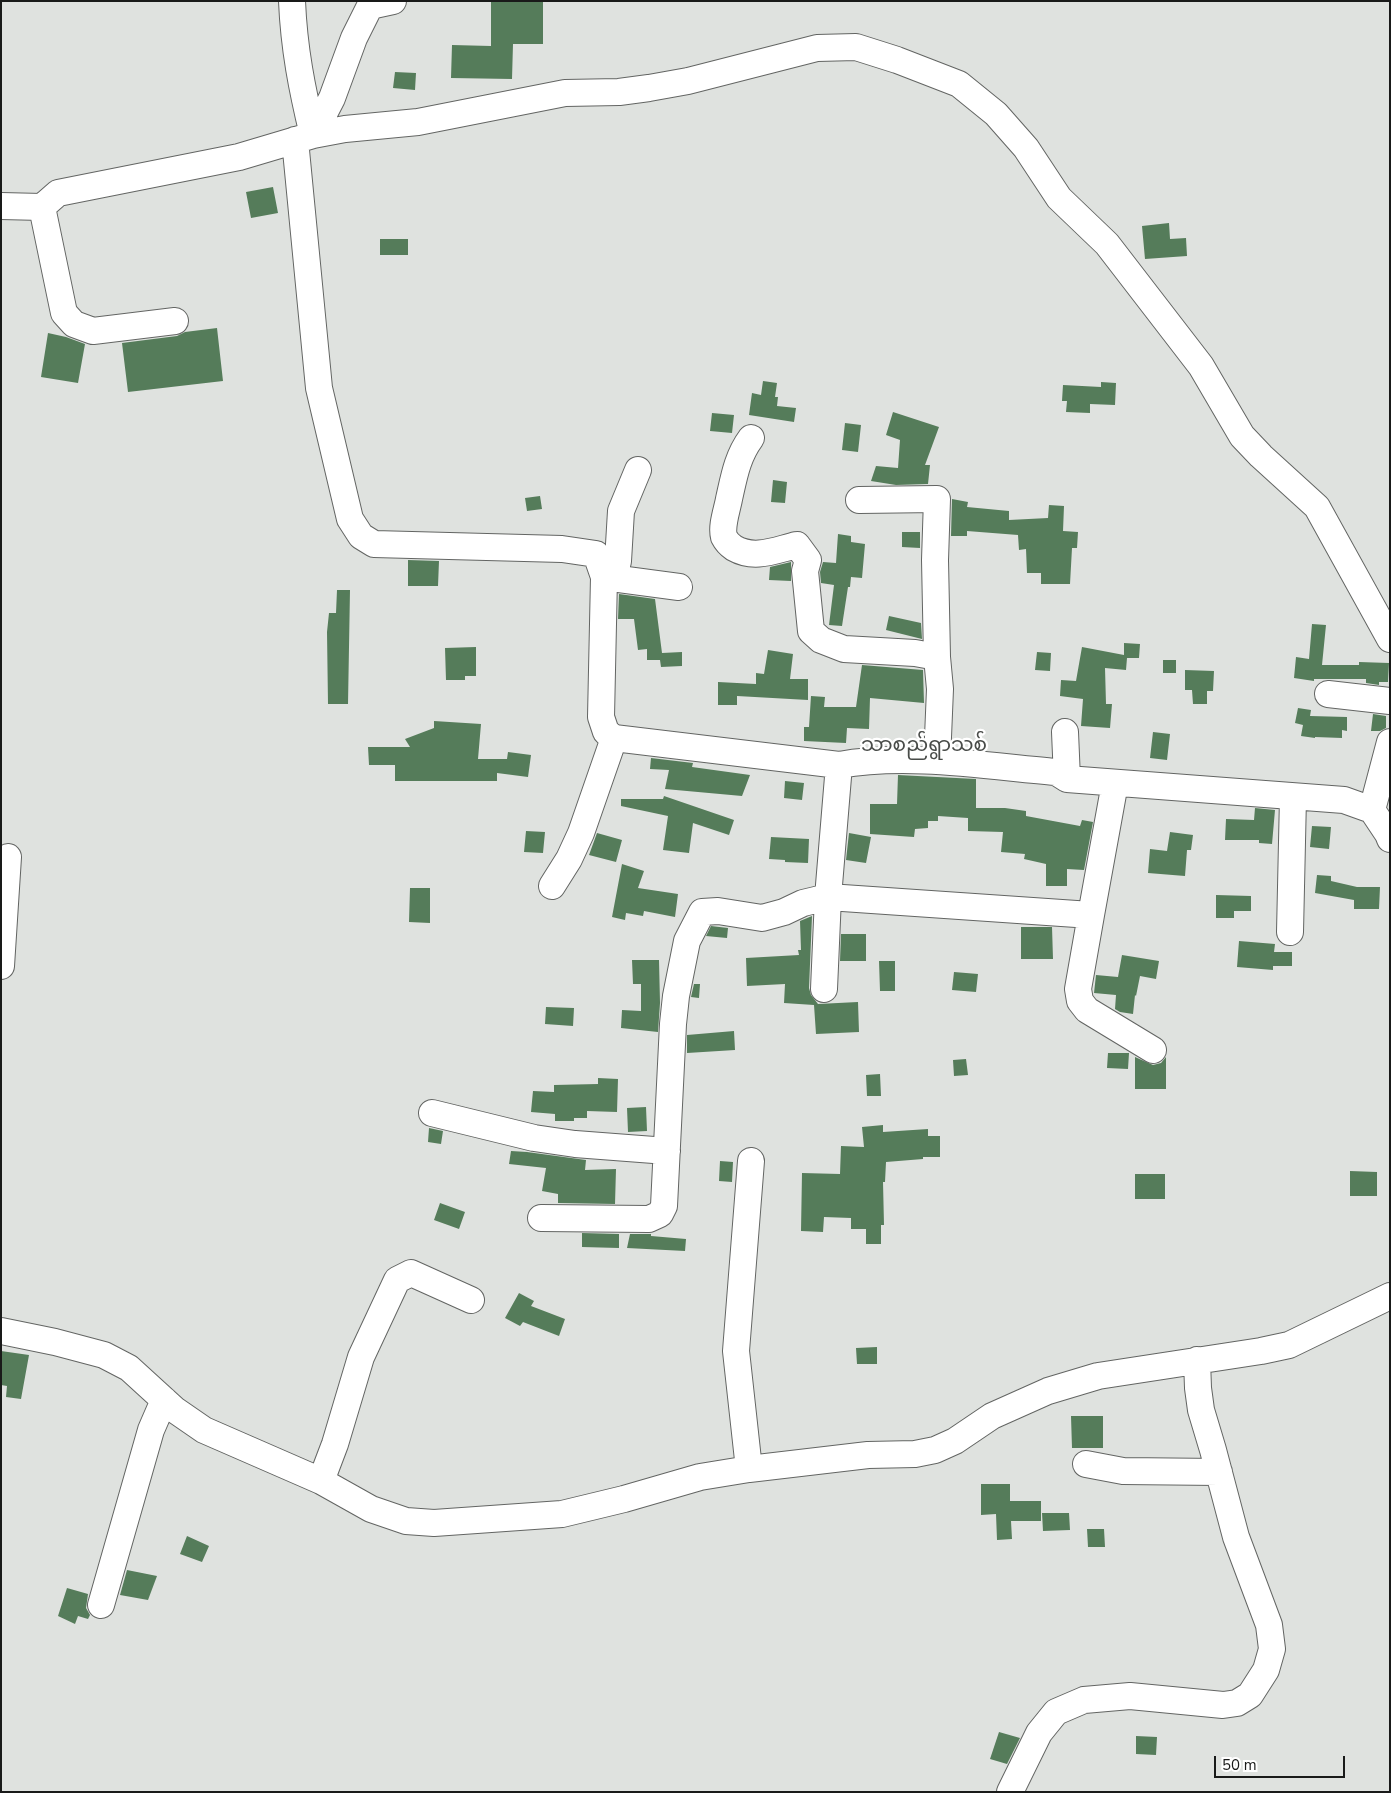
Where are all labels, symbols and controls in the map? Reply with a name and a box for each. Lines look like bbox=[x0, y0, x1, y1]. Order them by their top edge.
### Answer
district label: သာစည်ရွာသစ် bbox=[861, 734, 987, 758]
scale bar bbox=[1216, 1746, 1347, 1778]
text: 50 m bbox=[1222, 1755, 1257, 1775]

